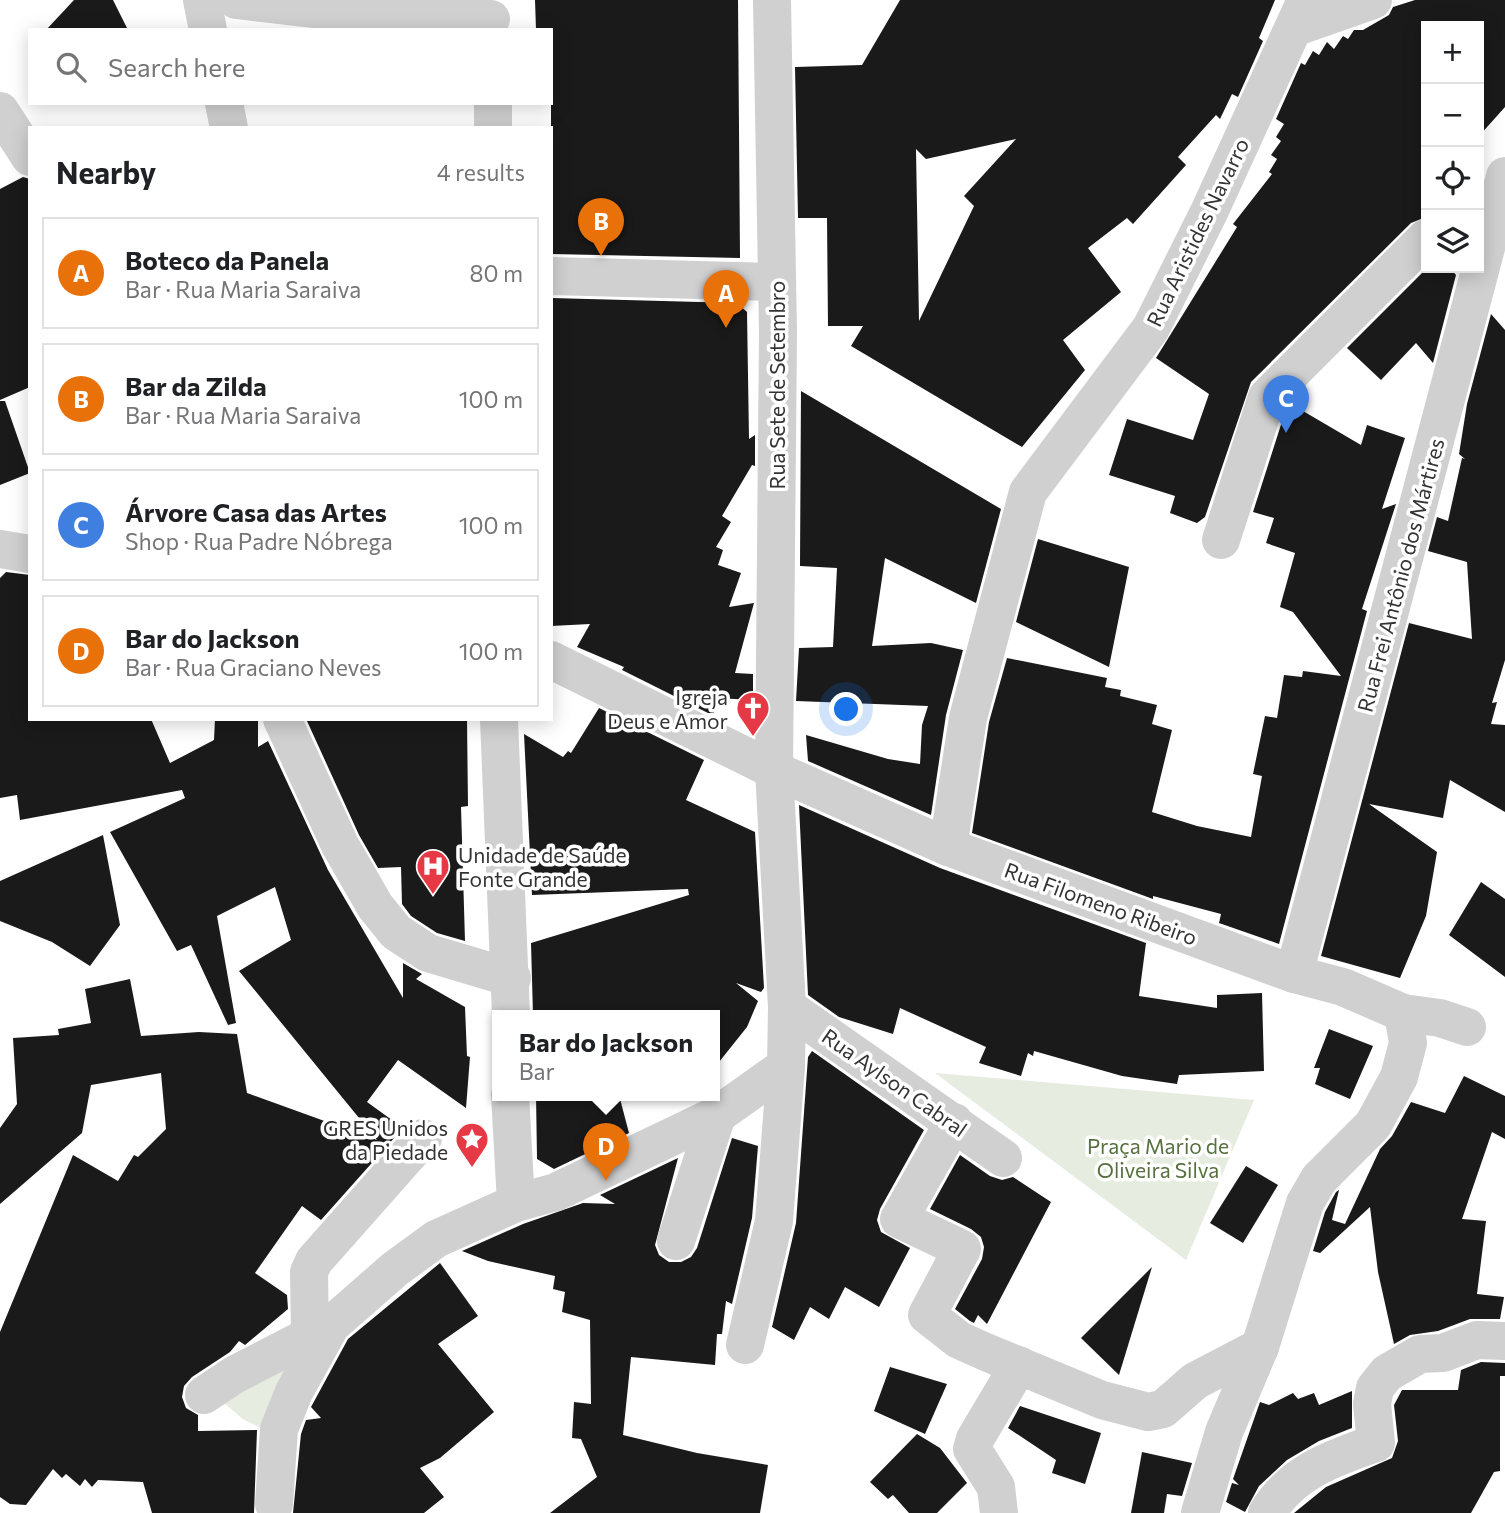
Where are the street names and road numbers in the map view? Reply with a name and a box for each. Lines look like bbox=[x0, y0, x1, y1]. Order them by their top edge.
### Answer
street label: Rua Aristides Navarro bbox=[1141, 134, 1253, 330]
street label: Rua Sete de Setembro bbox=[764, 281, 789, 489]
street label: Rua Frei Antônio dos Mártires bbox=[1351, 435, 1449, 715]
street label: Rua Filomeno Ribeiro bbox=[1001, 857, 1201, 949]
street label: Rua Aylson Cabral bbox=[818, 1023, 972, 1141]

